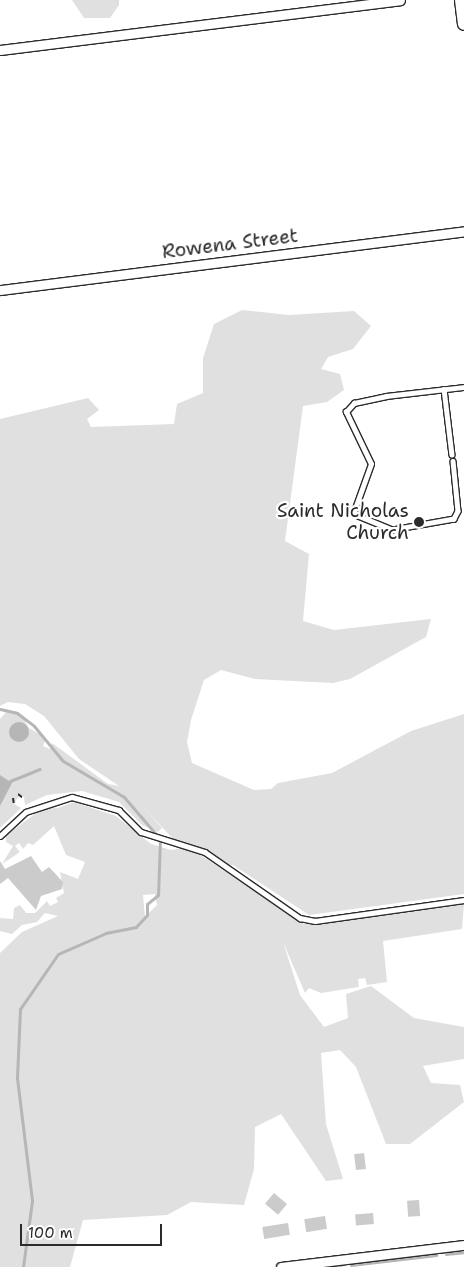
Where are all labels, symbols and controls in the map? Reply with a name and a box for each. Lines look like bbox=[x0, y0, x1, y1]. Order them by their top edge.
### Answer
street label: Rowena Street bbox=[161, 224, 299, 264]
place label: Saint Nicholas Church bbox=[277, 500, 409, 544]
marker: Saint Nicholas Church bbox=[413, 516, 425, 528]
scale bar bbox=[22, 1214, 165, 1246]
text: 100 m bbox=[28, 1223, 73, 1243]

